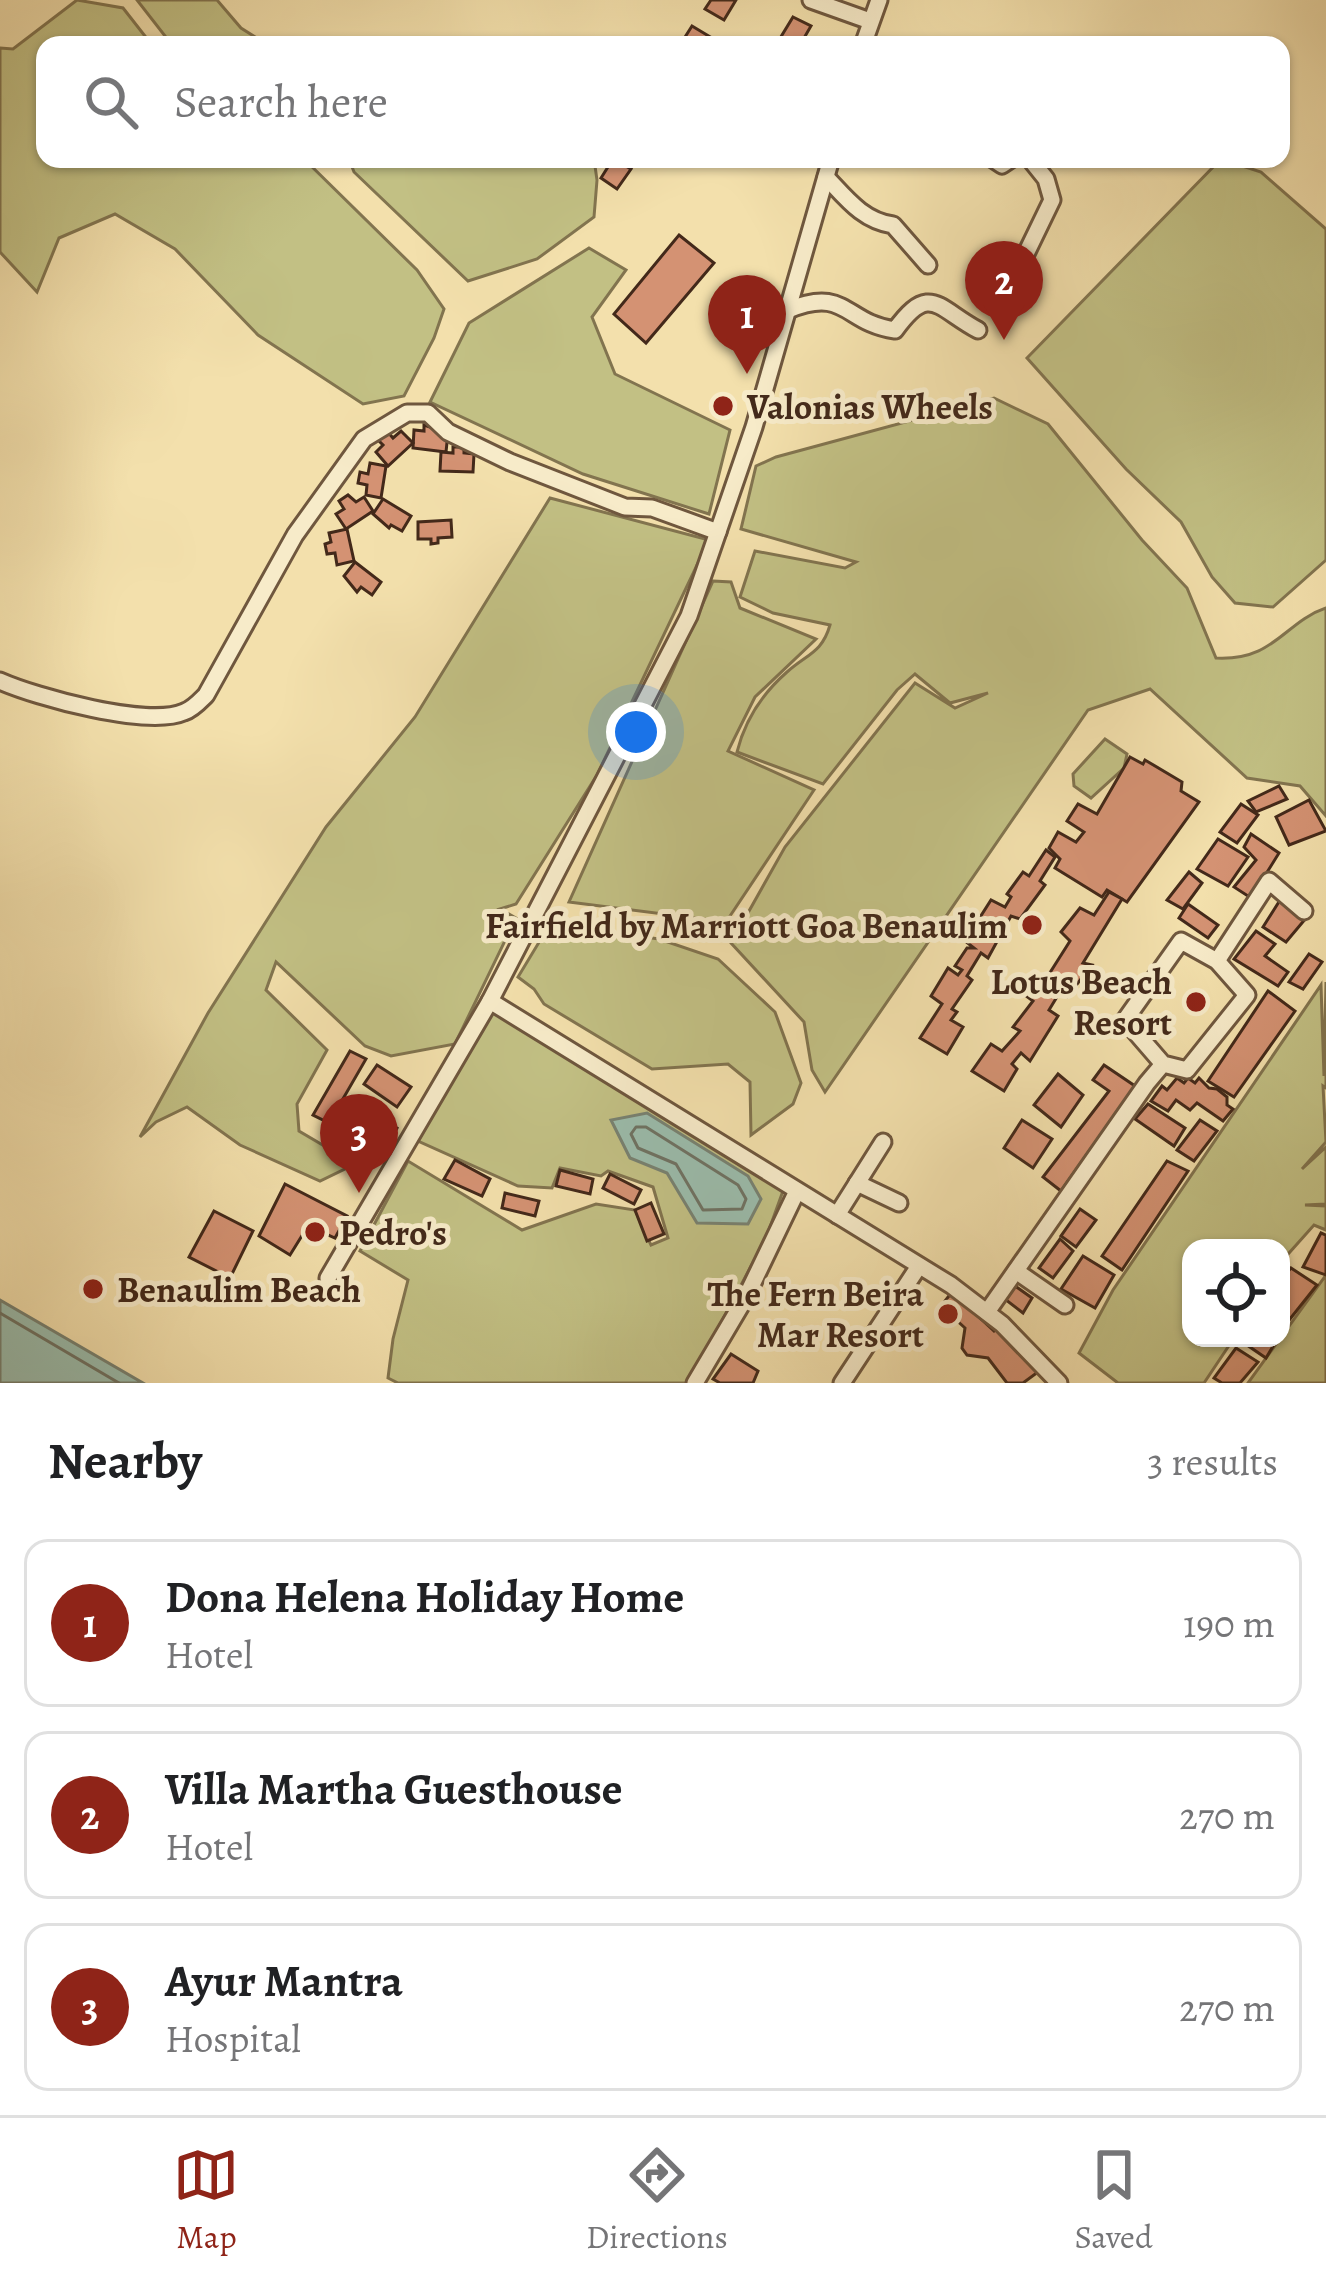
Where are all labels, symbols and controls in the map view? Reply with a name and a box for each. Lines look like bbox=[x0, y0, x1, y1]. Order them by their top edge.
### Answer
search box bbox=[36, 36, 1290, 168]
icon: search bbox=[78, 69, 144, 135]
text: Search here bbox=[174, 71, 388, 133]
pin: 2 bbox=[965, 241, 1043, 340]
pin: 1 bbox=[708, 275, 786, 374]
place label: Valonias Wheels bbox=[746, 382, 993, 431]
marker: Valonias Wheels bbox=[710, 393, 736, 419]
your location bbox=[606, 702, 666, 762]
place label: Fairfield by Marriott Goa Benaulim bbox=[485, 901, 1008, 950]
marker: Fairfield by Marriott Goa Benaulim bbox=[1019, 912, 1045, 938]
place label: Lotus Beach Resort bbox=[990, 957, 1172, 1047]
marker: Lotus Beach Resort bbox=[1183, 989, 1209, 1015]
pin: 3 bbox=[320, 1094, 398, 1193]
place label: Pedro's bbox=[339, 1208, 447, 1257]
marker: Pedro's bbox=[302, 1219, 328, 1245]
map controls bbox=[1182, 1239, 1290, 1347]
button: locate bbox=[1182, 1239, 1290, 1347]
place label: Benaulim Beach bbox=[117, 1265, 361, 1314]
place label: The Fern Beira Mar Resort bbox=[707, 1269, 925, 1359]
marker: Benaulim Beach bbox=[80, 1276, 106, 1302]
marker: The Fern Beira Mar Resort bbox=[935, 1301, 961, 1327]
text: Nearby bbox=[48, 1426, 202, 1496]
text: 3 results bbox=[1147, 1435, 1278, 1488]
text: Dona Helena Holiday Home bbox=[165, 1566, 684, 1628]
text: 1 bbox=[83, 1597, 97, 1650]
text: 190 m bbox=[1183, 1597, 1275, 1650]
text: Hotel bbox=[165, 1628, 253, 1681]
text: Villa Martha Guesthouse bbox=[165, 1758, 623, 1820]
text: 2 bbox=[81, 1789, 99, 1842]
text: 270 m bbox=[1179, 1789, 1275, 1842]
text: Hotel bbox=[165, 1820, 253, 1873]
text: Ayur Mantra bbox=[165, 1950, 403, 2012]
text: 3 bbox=[82, 1981, 98, 2034]
text: 270 m bbox=[1179, 1981, 1275, 2034]
text: Hospital bbox=[165, 2012, 301, 2065]
tab: Map bbox=[173, 2142, 239, 2259]
tab: Directions bbox=[586, 2142, 728, 2259]
tab: Saved bbox=[1074, 2142, 1153, 2259]

